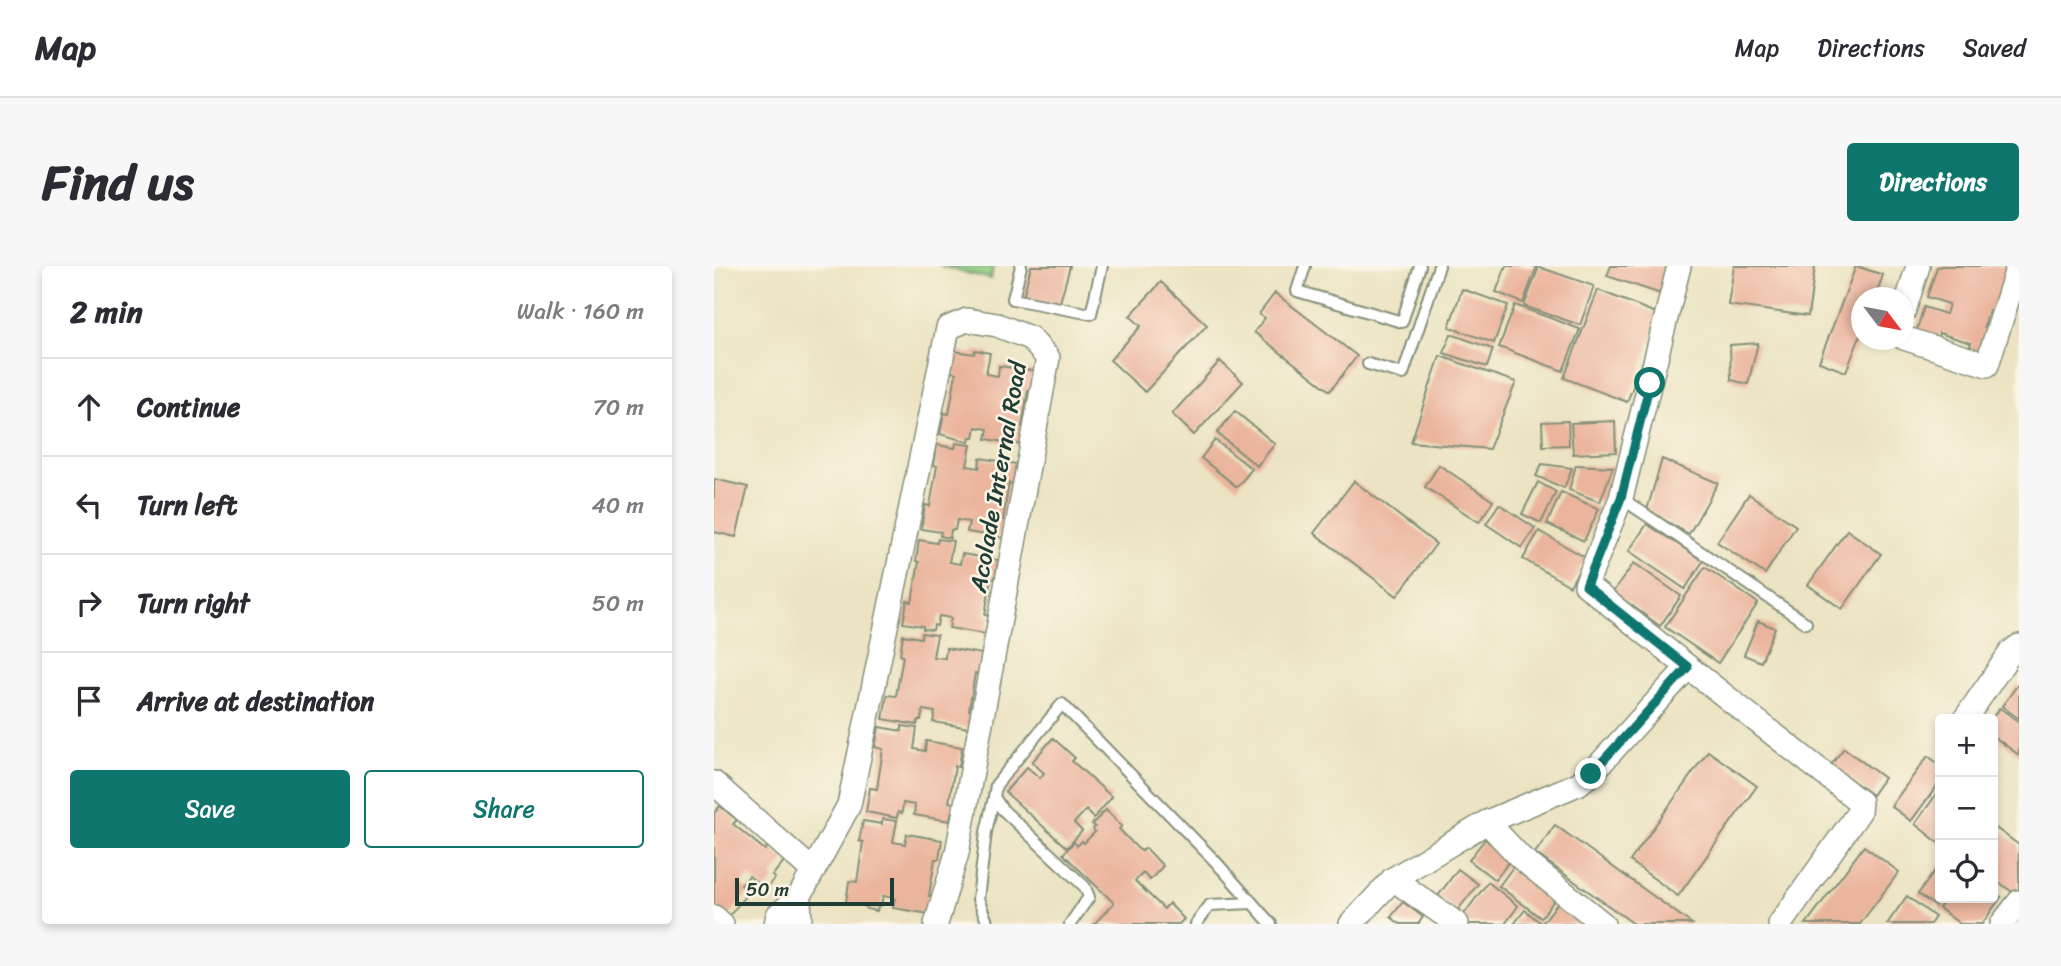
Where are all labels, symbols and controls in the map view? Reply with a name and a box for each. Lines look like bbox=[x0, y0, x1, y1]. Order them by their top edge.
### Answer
text: Map bbox=[35, 19, 96, 77]
text: Map bbox=[1735, 27, 1779, 69]
text: Directions bbox=[1817, 27, 1925, 69]
text: Saved bbox=[1963, 27, 2026, 69]
text: Find us bbox=[42, 139, 194, 226]
button: Directions bbox=[1847, 143, 2019, 221]
text: 2 min bbox=[70, 285, 143, 339]
north arrow bbox=[1851, 287, 1914, 350]
text: Walk · 160 m bbox=[517, 291, 644, 332]
street label: Acolade Internal Road bbox=[957, 357, 1039, 597]
route start bbox=[1634, 367, 1665, 398]
text: Continue bbox=[137, 384, 240, 430]
text: 70 m bbox=[593, 387, 644, 428]
icon: ahead bbox=[70, 388, 108, 426]
text: Turn left bbox=[137, 482, 237, 528]
text: 40 m bbox=[591, 485, 644, 526]
icon: left bbox=[70, 486, 108, 524]
text: Turn right bbox=[137, 580, 250, 626]
text: 50 m bbox=[592, 583, 644, 624]
icon: right bbox=[70, 584, 108, 622]
text: Arrive at destination bbox=[137, 678, 374, 724]
icon: arrive bbox=[70, 682, 108, 720]
map controls bbox=[1935, 714, 1998, 903]
button: + bbox=[1935, 714, 1998, 777]
route end bbox=[1575, 758, 1606, 789]
button: Save bbox=[70, 770, 350, 848]
button: Share bbox=[364, 770, 644, 848]
button: − bbox=[1935, 777, 1998, 840]
button: locate bbox=[1935, 840, 1998, 903]
text: 50 m bbox=[746, 873, 789, 906]
scale bar bbox=[735, 875, 894, 907]

